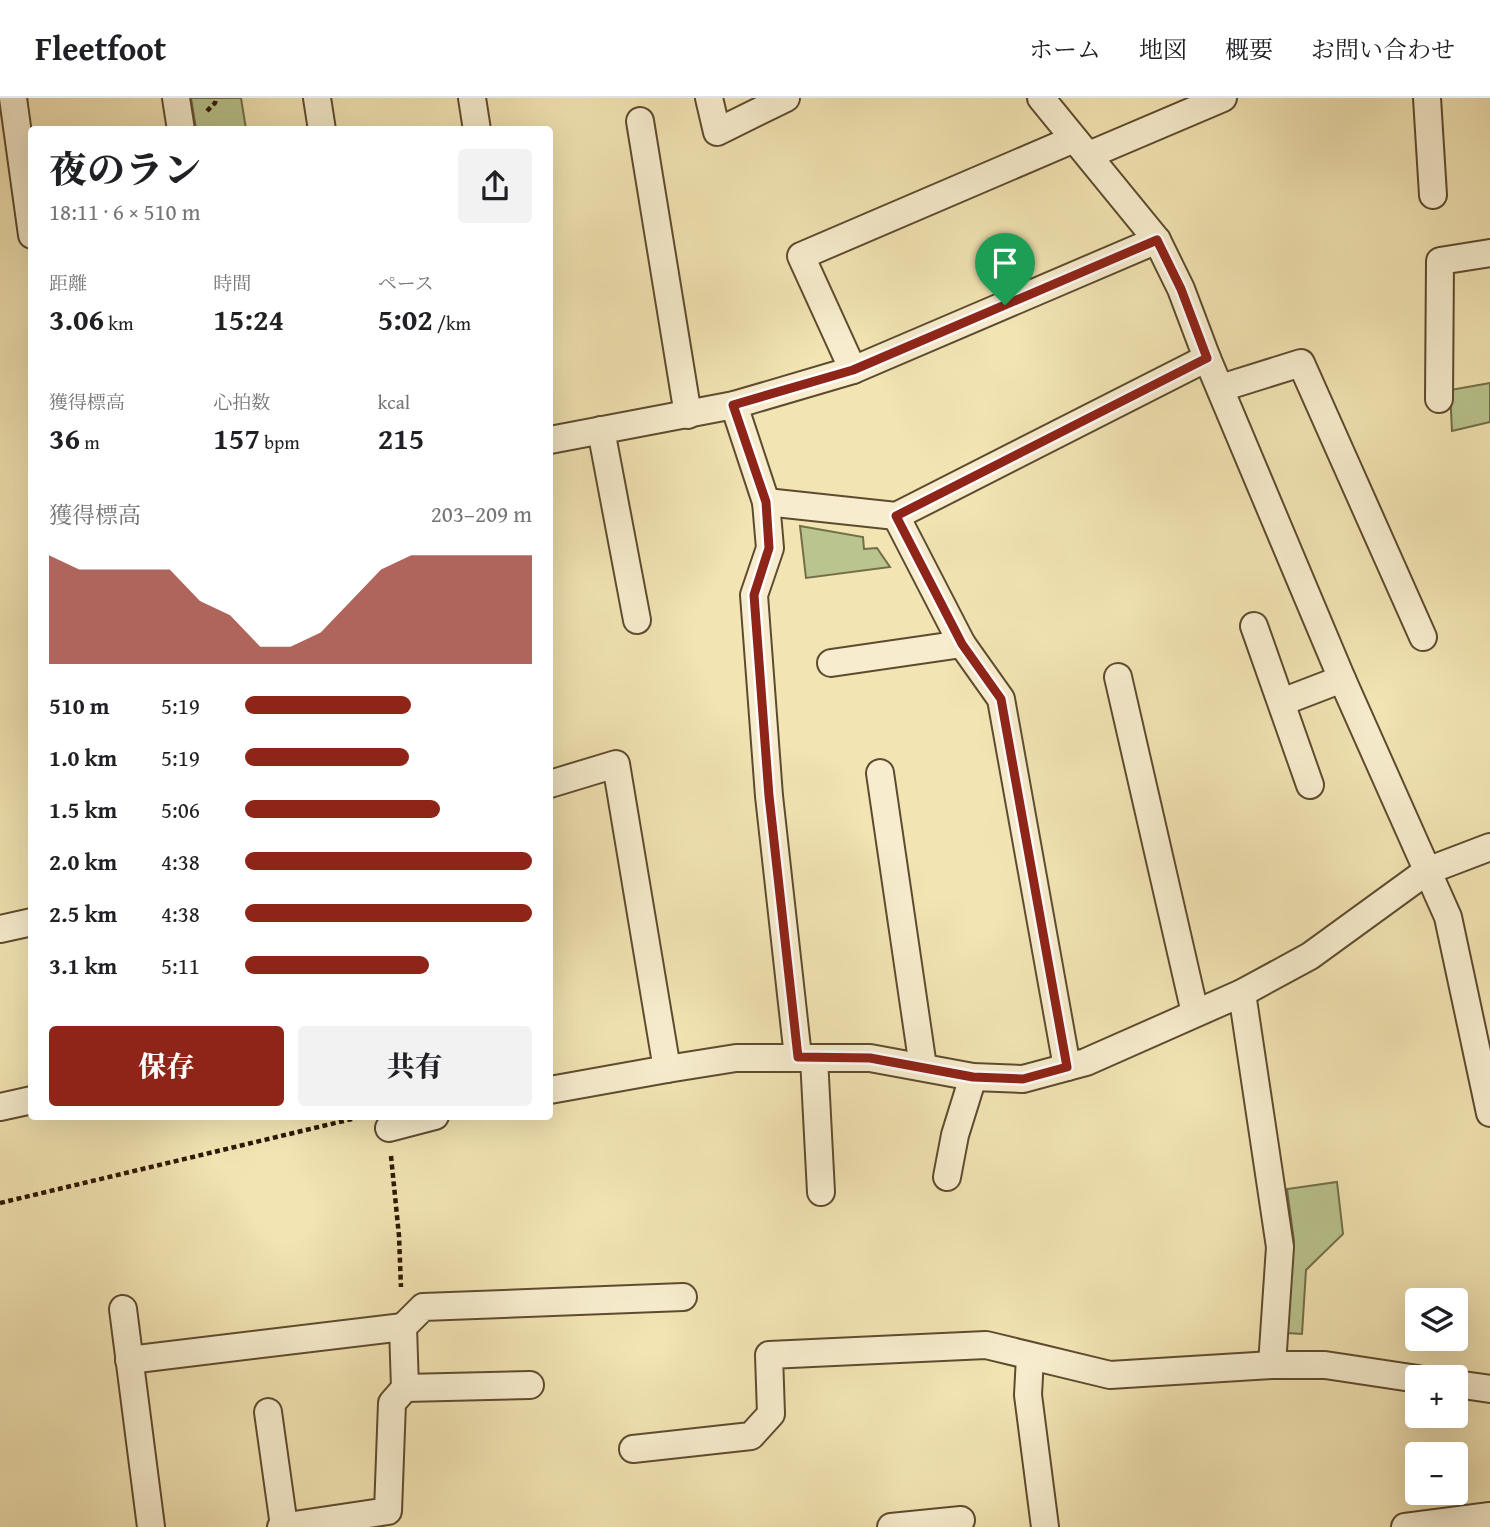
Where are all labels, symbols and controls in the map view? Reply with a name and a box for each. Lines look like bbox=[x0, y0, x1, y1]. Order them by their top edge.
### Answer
text: Fleetfoot bbox=[35, 24, 166, 72]
text: ホーム bbox=[1029, 32, 1101, 67]
text: 地図 bbox=[1139, 32, 1187, 67]
text: 概要 bbox=[1225, 32, 1273, 67]
text: お問い合わせ bbox=[1311, 32, 1455, 67]
text: 夜のラン bbox=[49, 141, 201, 197]
button: share bbox=[458, 149, 532, 223]
text: 18:11 · 6 × 510 m bbox=[49, 195, 201, 228]
pin bbox=[975, 233, 1035, 305]
icon: arrive bbox=[986, 244, 1024, 282]
text: 距離 bbox=[49, 269, 87, 297]
text: 時間 bbox=[213, 269, 251, 297]
text: ペース bbox=[378, 269, 434, 297]
text: 3.06 bbox=[49, 297, 104, 341]
text: 15:24 bbox=[213, 297, 284, 341]
text: 5:02 bbox=[378, 297, 433, 341]
text: km bbox=[104, 309, 133, 337]
text: /km bbox=[433, 309, 471, 337]
text: 獲得標高 bbox=[49, 388, 125, 416]
text: 心拍数 bbox=[213, 388, 270, 416]
text: kcal bbox=[378, 388, 410, 416]
text: 36 bbox=[49, 416, 80, 460]
text: 157 bbox=[213, 416, 260, 460]
text: 215 bbox=[378, 416, 424, 460]
text: m bbox=[80, 428, 100, 456]
text: bpm bbox=[260, 428, 300, 456]
text: 203–209 m bbox=[431, 497, 532, 530]
text: 獲得標高 bbox=[49, 498, 141, 531]
text: 510 m bbox=[49, 689, 110, 722]
text: 5:19 bbox=[161, 689, 200, 722]
text: 1.0 km bbox=[49, 741, 117, 774]
text: 5:19 bbox=[161, 741, 200, 774]
text: 1.5 km bbox=[49, 793, 117, 826]
text: 5:06 bbox=[161, 793, 200, 826]
text: 2.0 km bbox=[49, 845, 117, 878]
text: 4:38 bbox=[161, 845, 200, 878]
text: 2.5 km bbox=[49, 897, 117, 930]
text: 4:38 bbox=[161, 897, 200, 930]
text: 3.1 km bbox=[49, 949, 117, 982]
text: 5:11 bbox=[161, 949, 200, 982]
button: 保存 bbox=[49, 1026, 284, 1106]
button: 共有 bbox=[298, 1026, 532, 1106]
map controls bbox=[1405, 1288, 1468, 1505]
button: layers bbox=[1405, 1288, 1468, 1351]
button: + bbox=[1405, 1365, 1468, 1428]
button: − bbox=[1405, 1442, 1468, 1505]

